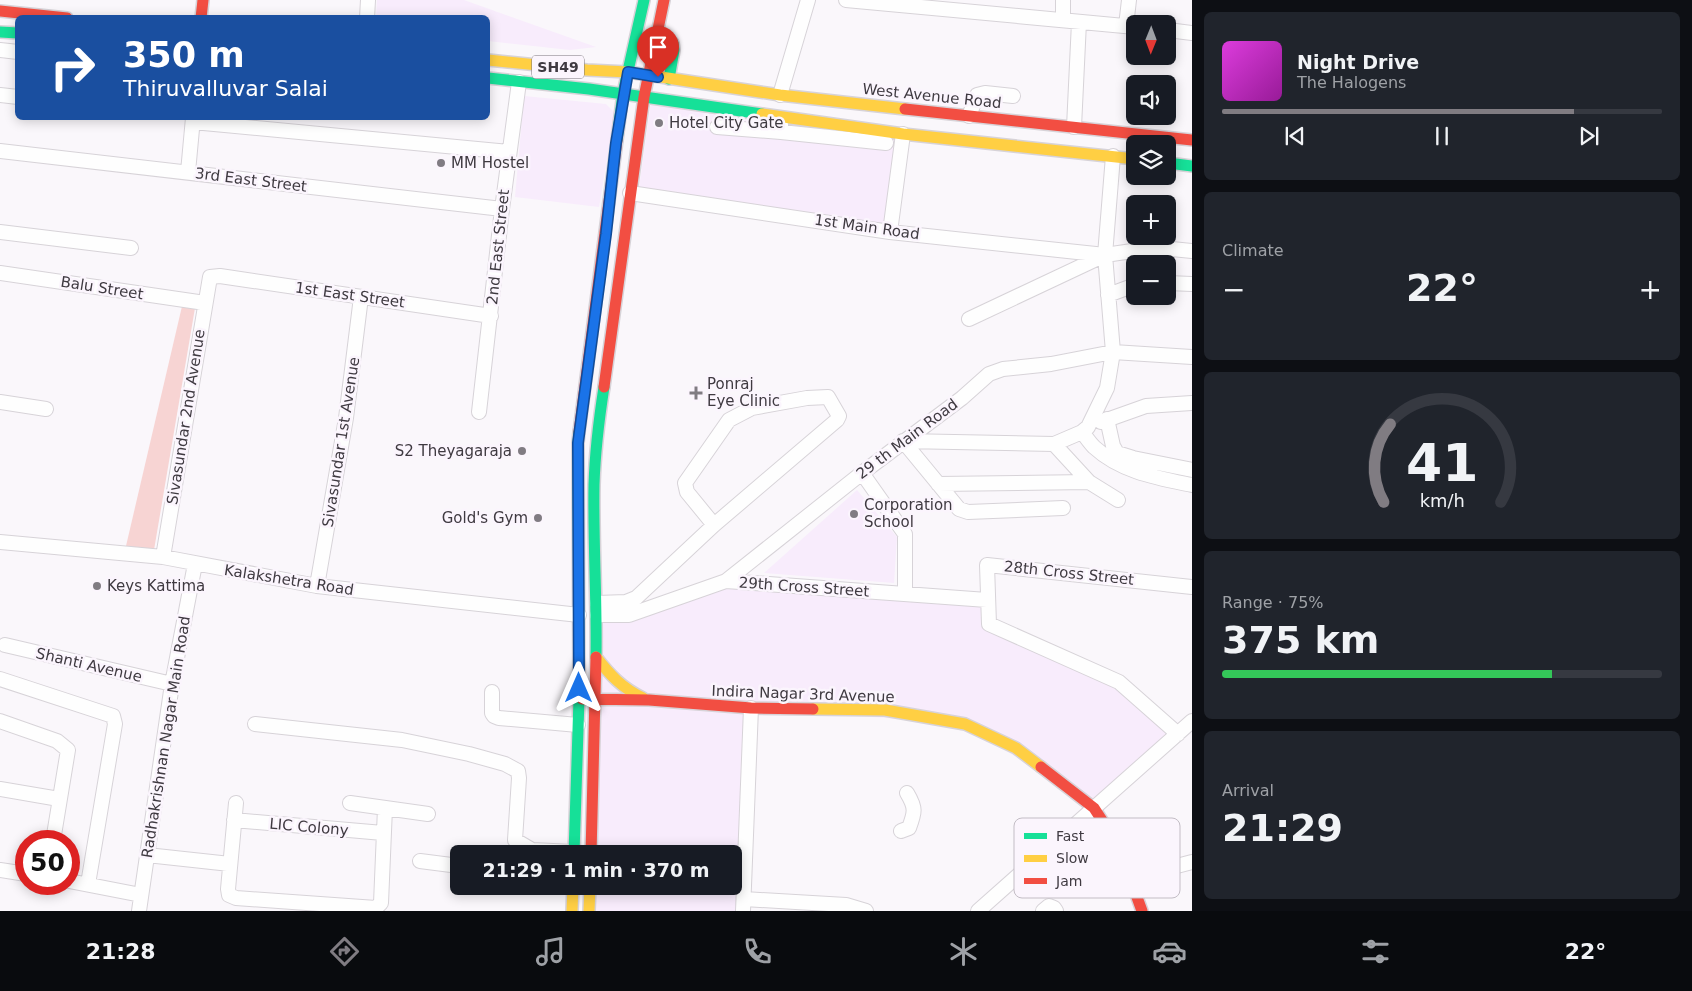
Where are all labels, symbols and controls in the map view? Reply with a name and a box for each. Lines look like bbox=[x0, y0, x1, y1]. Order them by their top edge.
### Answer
north arrow bbox=[1126, 15, 1176, 65]
map controls bbox=[1126, 15, 1176, 305]
pin bbox=[637, 26, 679, 77]
icon: arrive bbox=[644, 33, 672, 61]
icon: right bbox=[40, 35, 105, 100]
text: 350 m bbox=[123, 35, 245, 75]
text: Night Drive bbox=[1297, 51, 1419, 73]
road number: SH49 bbox=[532, 56, 584, 78]
text: The Halogens bbox=[1297, 73, 1406, 92]
button: sound bbox=[1126, 75, 1176, 125]
text: Thiruvalluvar Salai bbox=[123, 76, 328, 101]
street label: West Avenue Road bbox=[862, 80, 1002, 112]
place label: Hotel City Gate bbox=[669, 114, 784, 132]
marker: Hotel City Gate bbox=[653, 117, 665, 129]
icon: previous bbox=[1281, 122, 1309, 150]
icon: pause bbox=[1428, 122, 1456, 150]
icon: next bbox=[1575, 122, 1603, 150]
button: layers bbox=[1126, 135, 1176, 185]
place label: MM Hostel bbox=[451, 154, 529, 172]
marker: MM Hostel bbox=[435, 157, 447, 169]
street label: 3rd East Street bbox=[194, 164, 308, 196]
street label: 2nd East Street bbox=[483, 188, 513, 306]
button: + bbox=[1126, 195, 1176, 245]
street label: 1st Main Road bbox=[813, 211, 921, 243]
text: Climate bbox=[1222, 241, 1284, 260]
button: − bbox=[1126, 255, 1176, 305]
text: 22° bbox=[1406, 266, 1478, 310]
street label: Balu Street bbox=[59, 273, 145, 303]
text: − bbox=[1222, 273, 1245, 306]
text: + bbox=[1639, 273, 1662, 306]
street label: 1st East Street bbox=[294, 278, 406, 312]
street label: Sivasundar 2nd Avenue bbox=[163, 328, 209, 506]
street label: Sivasundar 1st Avenue bbox=[319, 356, 363, 528]
place label: Ponraj Eye Clinic bbox=[707, 375, 780, 410]
marker: Ponraj Eye Clinic bbox=[689, 386, 703, 400]
street label: 29 th Main Road bbox=[853, 395, 961, 483]
text: 41 bbox=[1406, 433, 1478, 493]
place label: S2 Theyagaraja bbox=[395, 442, 512, 460]
marker: S2 Theyagaraja bbox=[516, 445, 528, 457]
text: km/h bbox=[1419, 490, 1465, 511]
place label: Corporation School bbox=[864, 496, 953, 531]
marker: Corporation School bbox=[848, 508, 860, 520]
place label: Gold's Gym bbox=[442, 509, 528, 527]
marker: Gold's Gym bbox=[532, 512, 544, 524]
street label: 28th Cross Street bbox=[1003, 557, 1135, 589]
street label: Kalakshetra Road bbox=[223, 561, 355, 599]
street label: 29th Cross Street bbox=[738, 573, 870, 601]
place label: Keys Kattima bbox=[107, 577, 205, 595]
marker: Keys Kattima bbox=[91, 580, 103, 592]
text: Range · 75% bbox=[1222, 593, 1324, 612]
street label: Radhakrishnan Nagar Main Road bbox=[138, 615, 194, 859]
text: 375 km bbox=[1222, 618, 1379, 662]
street label: Shanti Avenue bbox=[34, 644, 144, 686]
position arrow bbox=[552, 661, 604, 713]
street label: Indira Nagar 3rd Avenue bbox=[711, 682, 895, 706]
text: Arrival bbox=[1222, 781, 1274, 800]
text: 21:29 bbox=[1222, 806, 1343, 850]
street label: LIC Colony bbox=[269, 815, 349, 839]
legend bbox=[1014, 818, 1180, 898]
text: Fast bbox=[1056, 828, 1085, 844]
speed limit sign: 50 bbox=[15, 830, 80, 895]
text: Slow bbox=[1056, 850, 1089, 866]
text: 21:29 · 1 min · 370 m bbox=[482, 859, 710, 881]
text: Jam bbox=[1055, 873, 1082, 889]
icon: directions bbox=[327, 934, 362, 969]
icon: music bbox=[533, 934, 568, 969]
icon: phone bbox=[740, 934, 775, 969]
icon: climate bbox=[946, 934, 981, 969]
icon: car bbox=[1152, 934, 1187, 969]
icon: filters bbox=[1358, 934, 1393, 969]
text: 21:28 bbox=[86, 939, 156, 964]
text: 22° bbox=[1565, 939, 1606, 964]

